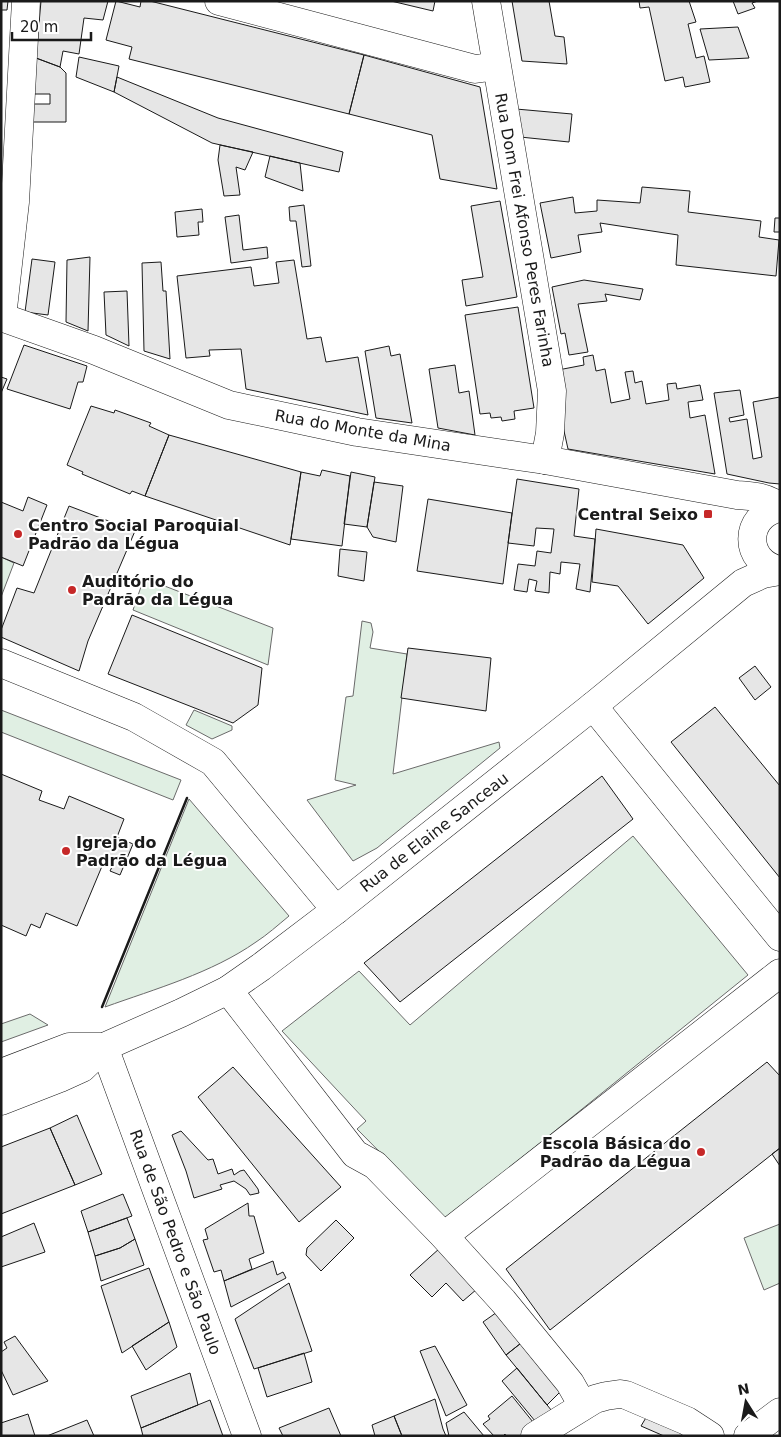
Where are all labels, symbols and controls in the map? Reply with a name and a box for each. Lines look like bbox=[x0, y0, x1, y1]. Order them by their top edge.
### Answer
scale bar bbox=[12, 10, 91, 42]
text: 20 m bbox=[20, 18, 58, 36]
street label: Rua Dom Frei Afonso Peres Farinha bbox=[491, 92, 558, 369]
street label: Rua do Monte da Mina bbox=[273, 406, 453, 455]
place label: Central Seixo bbox=[577, 505, 698, 524]
marker: Central Seixo bbox=[702, 508, 714, 520]
place label: Centro Social Paroquial Padrão da Légua bbox=[28, 516, 239, 553]
marker: Centro Social Paroquial Padrão da Légua bbox=[12, 528, 24, 540]
place label: Auditório do Padrão da Légua bbox=[82, 572, 233, 609]
marker: Auditório do Padrão da Légua bbox=[66, 584, 78, 596]
street label: Rua de Elaine Sanceau bbox=[356, 769, 512, 896]
place label: Igreja do Padrão da Légua bbox=[76, 833, 227, 870]
marker: Igreja do Padrão da Légua bbox=[60, 845, 72, 857]
street label: Rua de São Pedro e São Paulo bbox=[126, 1127, 225, 1357]
place label: Escola Básica do Padrão da Légua bbox=[540, 1134, 691, 1171]
marker: Escola Básica do Padrão da Légua bbox=[695, 1146, 707, 1158]
north arrow bbox=[721, 1377, 771, 1427]
text: N bbox=[736, 1380, 751, 1398]

